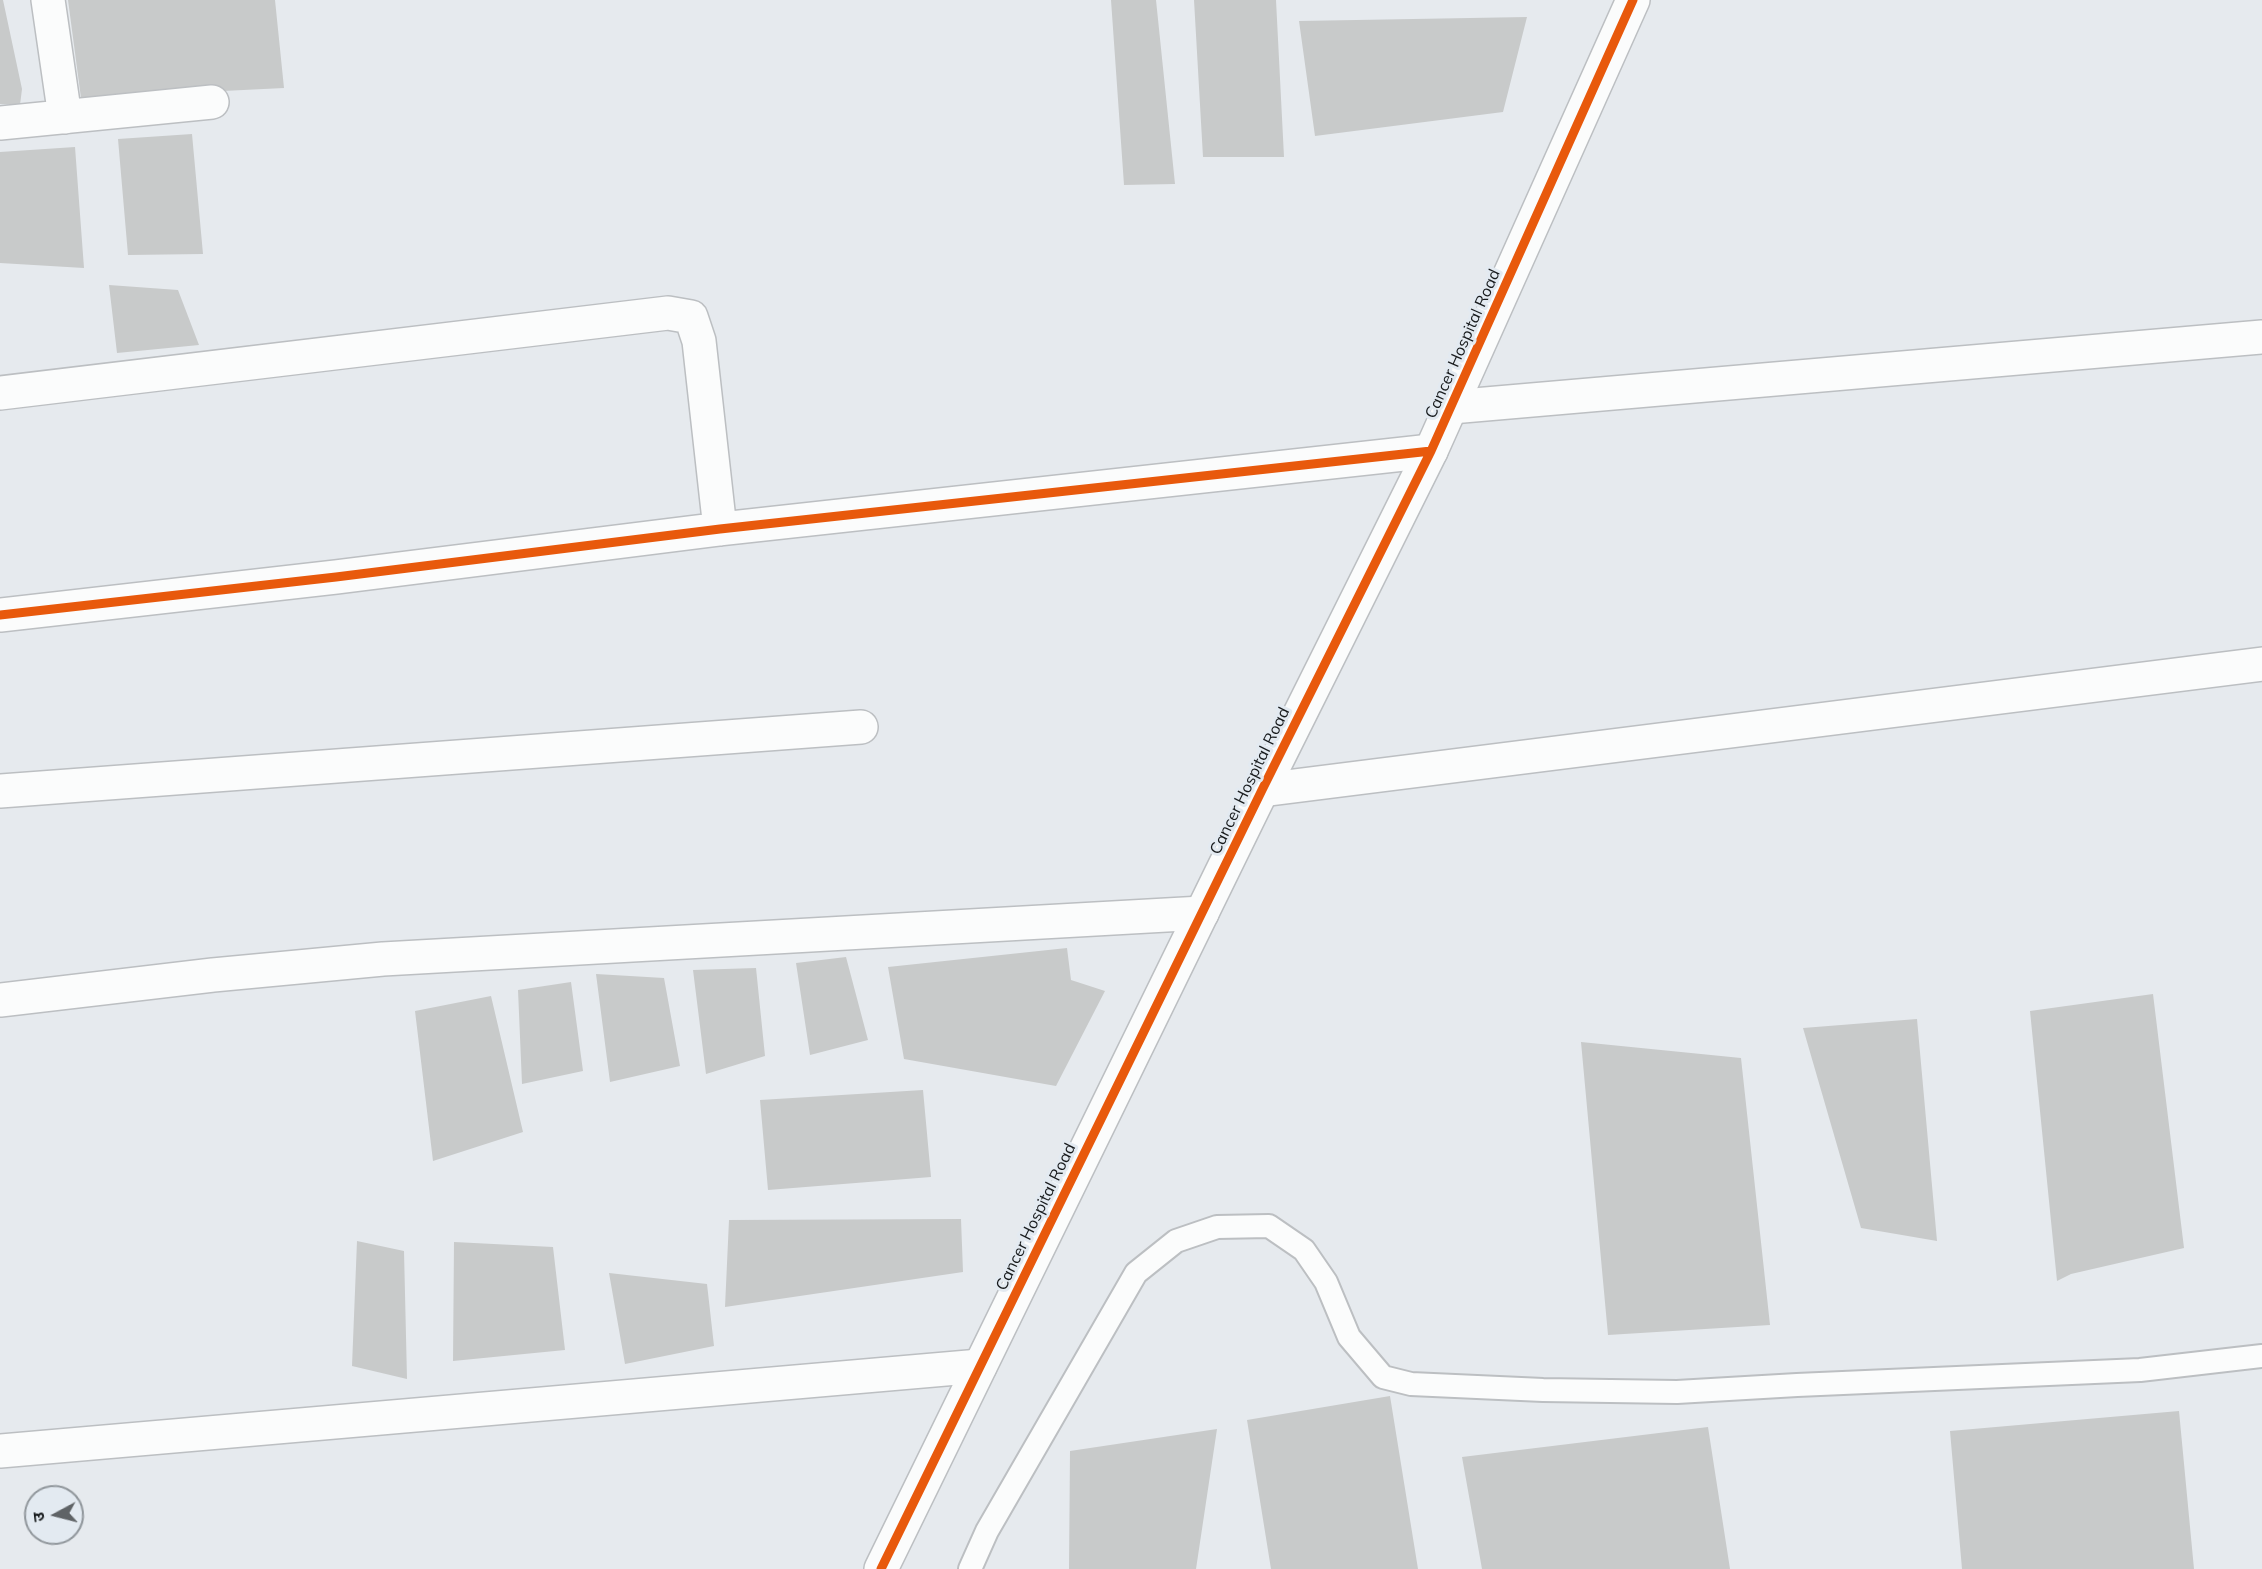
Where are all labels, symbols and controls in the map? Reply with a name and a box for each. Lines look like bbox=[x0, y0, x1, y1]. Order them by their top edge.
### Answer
street label: Cancer Hospital Road bbox=[1421, 266, 1505, 422]
street label: Cancer Hospital Road bbox=[1206, 704, 1294, 858]
street label: Cancer Hospital Road bbox=[992, 1140, 1080, 1294]
north arrow bbox=[24, 1485, 84, 1545]
text: उ bbox=[28, 1511, 49, 1523]

